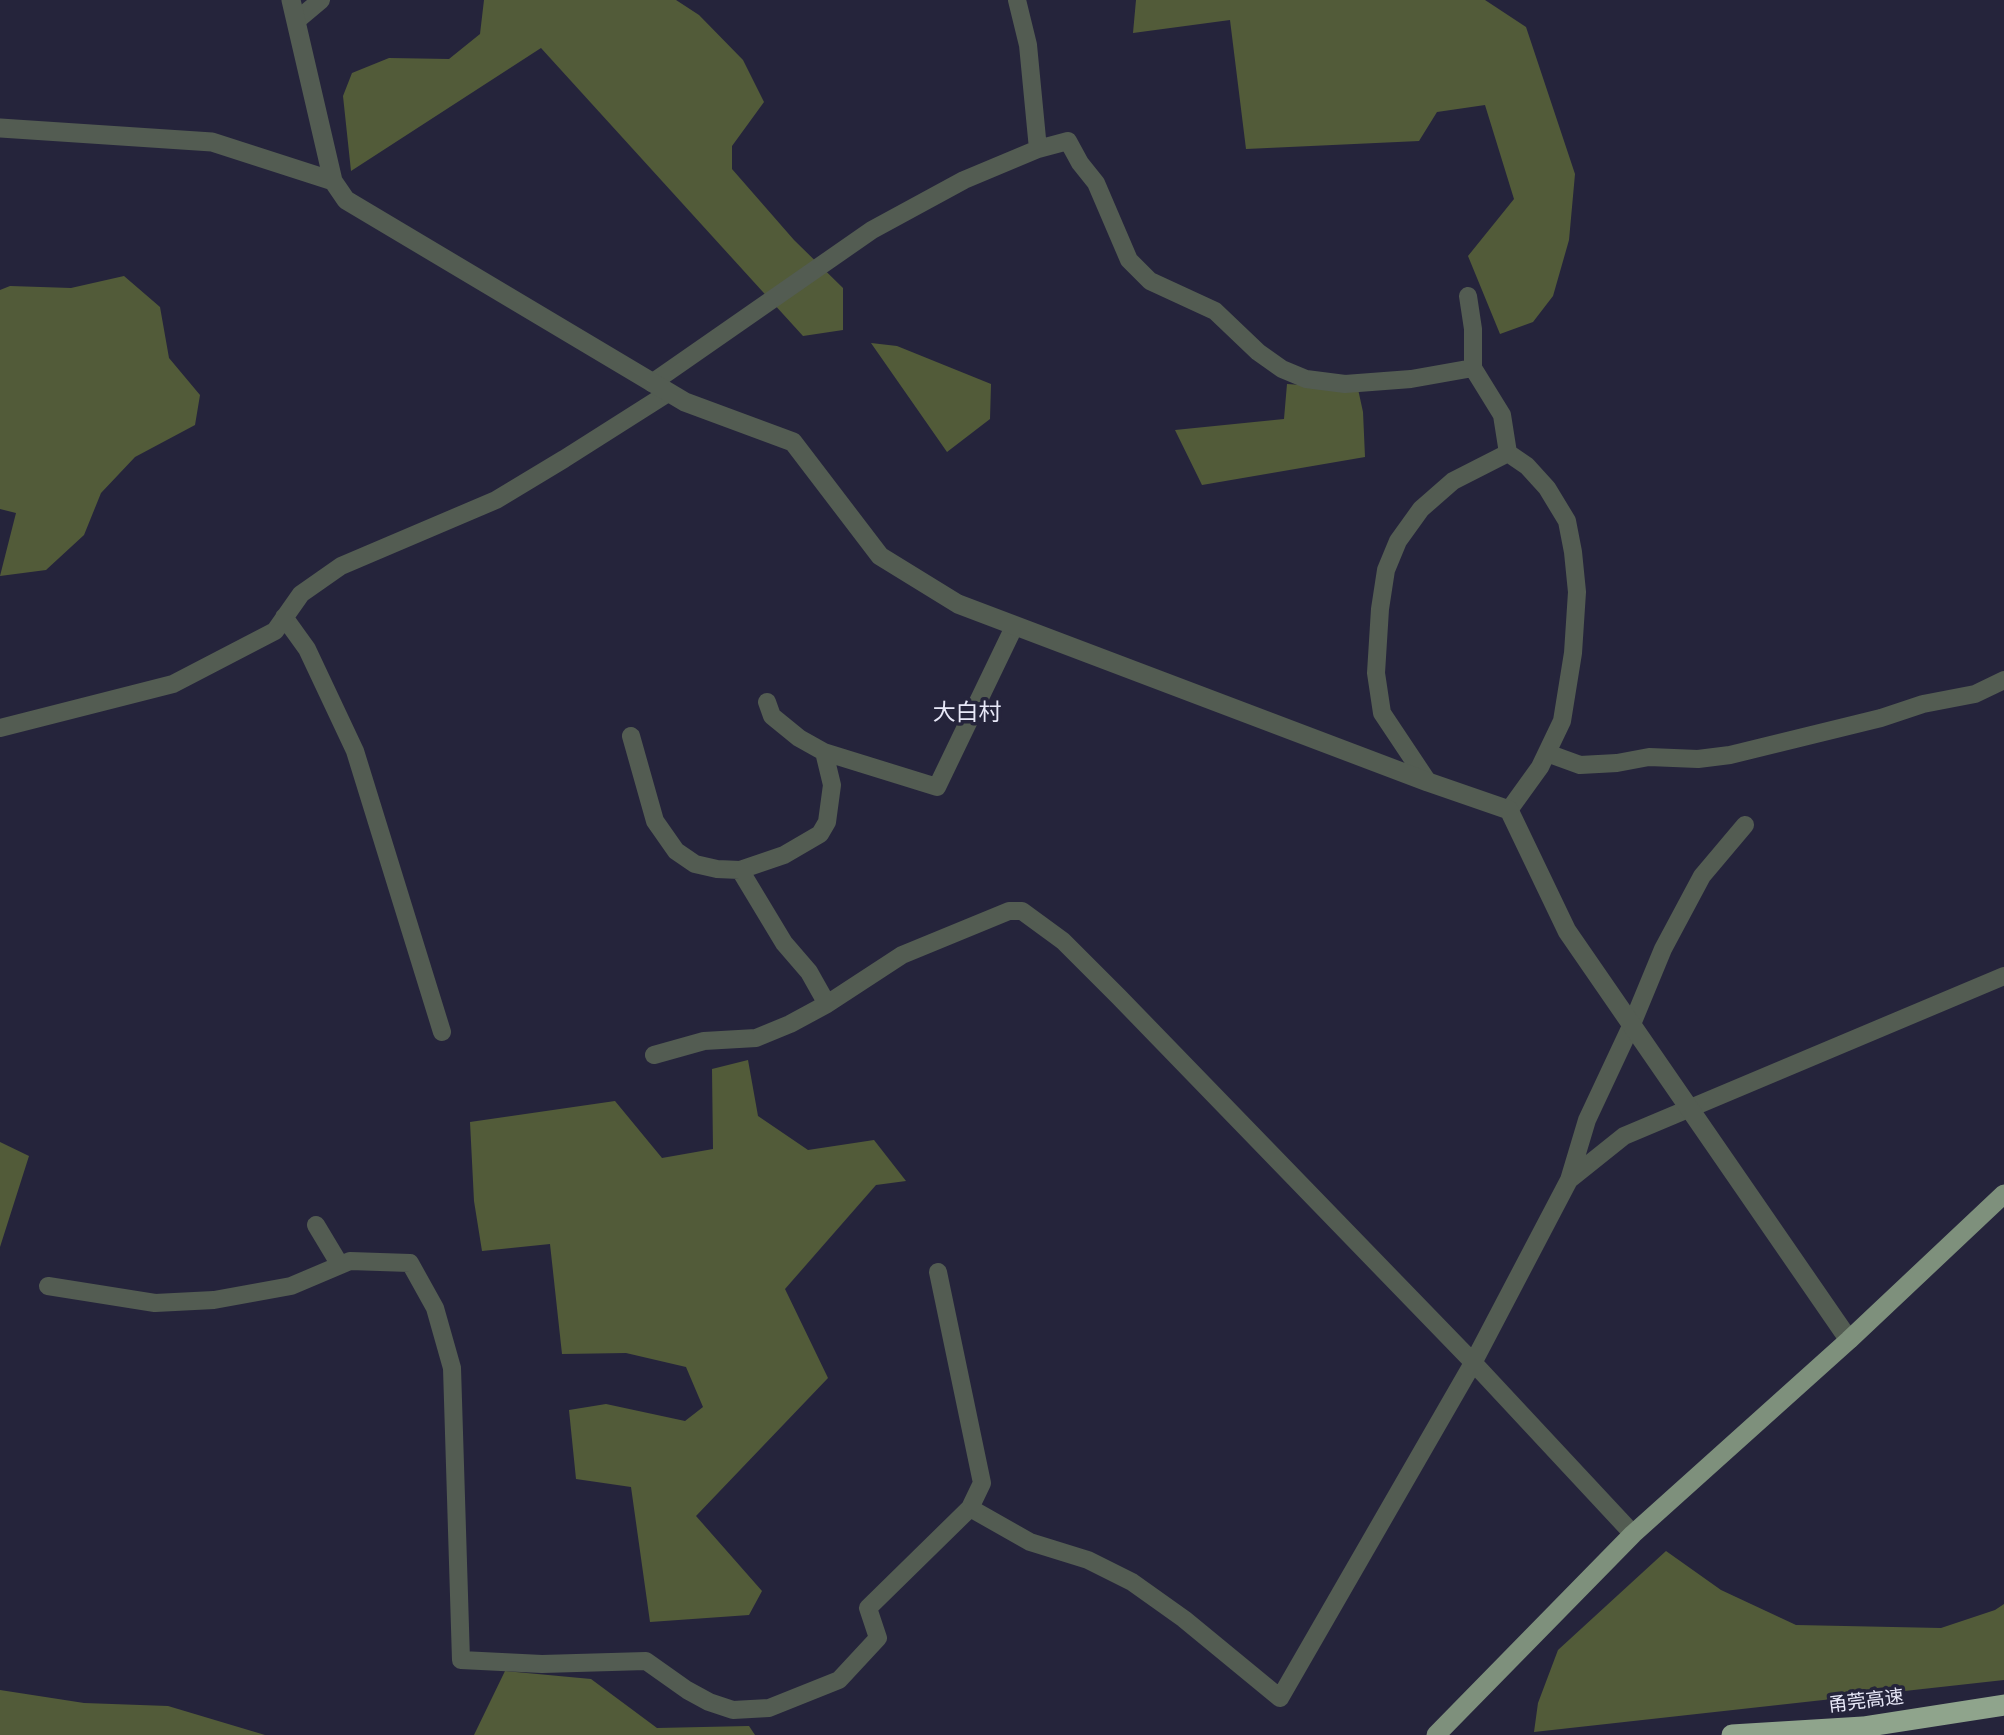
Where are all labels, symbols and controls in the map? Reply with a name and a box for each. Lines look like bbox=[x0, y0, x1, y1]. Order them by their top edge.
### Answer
district label: 大白村 bbox=[933, 700, 1001, 728]
street label: 甬莞高速 bbox=[1827, 1686, 1905, 1718]

